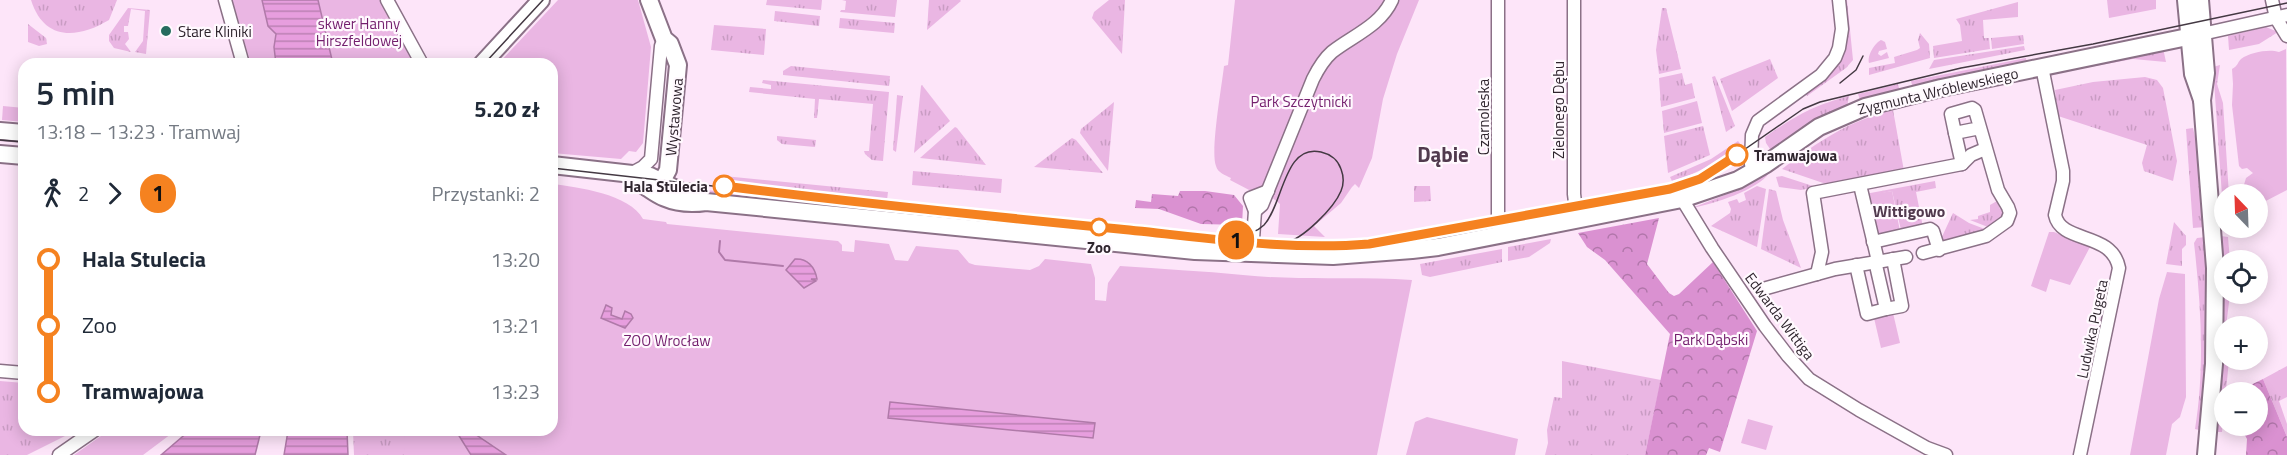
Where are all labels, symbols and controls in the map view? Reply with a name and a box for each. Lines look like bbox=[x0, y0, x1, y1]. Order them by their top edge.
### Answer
park label: skwer Hanny Hirszfeldowej bbox=[316, 12, 402, 52]
place label: Stare Kliniki bbox=[178, 20, 252, 43]
marker: Stare Kliniki bbox=[159, 24, 173, 38]
street label: Zielonego Dębu bbox=[1547, 61, 1570, 159]
street label: Zygmunta Wróblewskiego bbox=[1855, 61, 2021, 121]
text: 5 min bbox=[36, 68, 115, 118]
street label: Wystawowa bbox=[659, 77, 689, 157]
street label: Czarnoleska bbox=[1472, 78, 1495, 155]
park label: Park Szczytnicki bbox=[1250, 90, 1352, 113]
text: 5.20 zł bbox=[474, 92, 540, 126]
text: 13:18 – 13:23 · Tramwaj bbox=[36, 116, 241, 147]
district label: Dąbie bbox=[1417, 138, 1469, 170]
marker: Tramwajowa bbox=[1726, 144, 1748, 166]
place label: Tramwajowa bbox=[1754, 144, 1838, 167]
place label: Hala Stulecia bbox=[623, 175, 708, 198]
marker: Hala Stulecia bbox=[713, 175, 735, 197]
icon: walk bbox=[36, 177, 69, 210]
icon: forward bbox=[98, 177, 131, 210]
text: 1 bbox=[152, 177, 164, 209]
text: 2 bbox=[78, 178, 89, 209]
text: Przystanki: 2 bbox=[432, 178, 540, 209]
north arrow bbox=[2214, 184, 2268, 238]
map controls bbox=[2214, 184, 2268, 436]
district label: Wittigowo bbox=[1873, 199, 1945, 223]
marker: Zoo bbox=[1090, 218, 1108, 236]
line badge: 1 bbox=[1216, 220, 1256, 260]
text: 1 bbox=[1230, 224, 1242, 256]
place label: Zoo bbox=[1087, 236, 1111, 259]
text: Hala Stulecia bbox=[82, 242, 206, 276]
text: 13:20 bbox=[491, 244, 540, 275]
button: locate bbox=[2214, 250, 2268, 304]
street label: Edwarda Wittiga bbox=[1739, 267, 1821, 365]
street label: Ludwika Pugeta bbox=[2070, 277, 2114, 381]
text: Zoo bbox=[82, 308, 117, 342]
text: 13:21 bbox=[491, 310, 540, 341]
button: + bbox=[2214, 316, 2268, 370]
park label: Park Dąbski bbox=[1674, 328, 1748, 351]
park label: ZOO Wrocław bbox=[623, 329, 711, 352]
text: Tramwajowa bbox=[82, 374, 204, 408]
text: 13:23 bbox=[491, 376, 540, 407]
button: − bbox=[2214, 382, 2268, 436]

